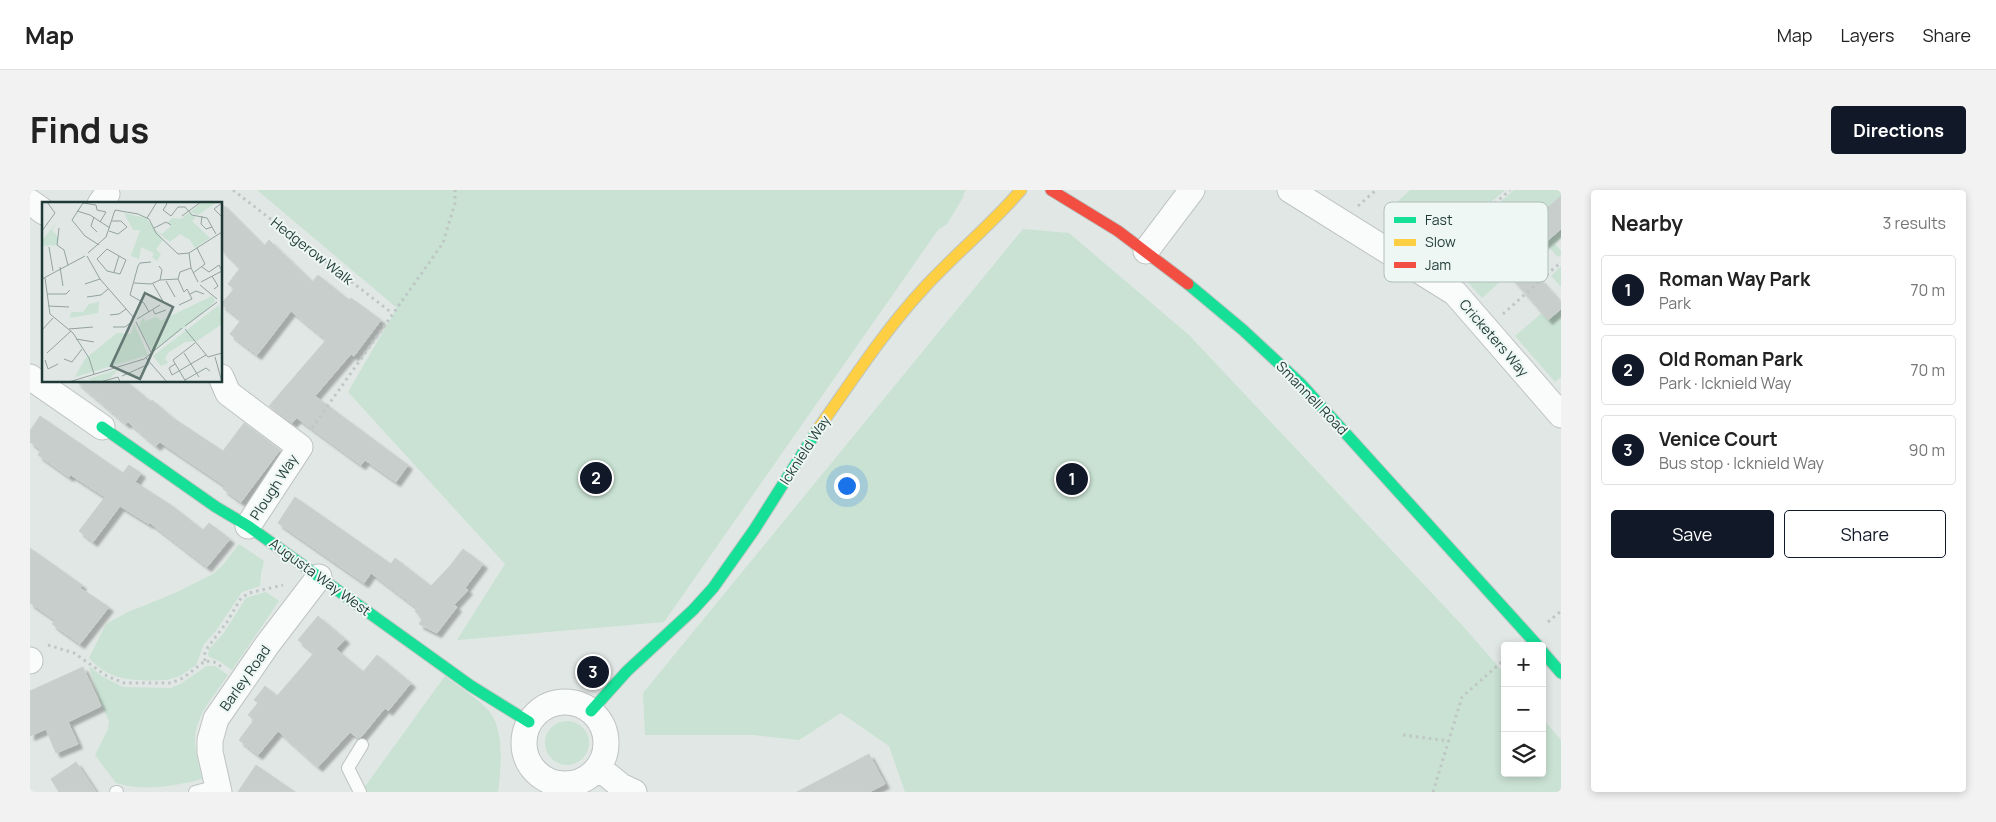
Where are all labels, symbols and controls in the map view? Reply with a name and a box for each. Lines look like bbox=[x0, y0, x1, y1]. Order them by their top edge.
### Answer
text: Map bbox=[25, 18, 74, 51]
text: Map bbox=[1777, 23, 1812, 47]
text: Layers bbox=[1840, 23, 1894, 47]
text: Share bbox=[1922, 23, 1971, 47]
text: Find us bbox=[30, 106, 149, 154]
button: Directions bbox=[1831, 106, 1966, 154]
inset map bbox=[42, 202, 222, 382]
legend bbox=[1384, 202, 1548, 282]
text: Nearby bbox=[1611, 209, 1683, 237]
text: Fast bbox=[1425, 210, 1453, 229]
text: 3 results bbox=[1883, 212, 1946, 234]
street label: Hedgerow Walk bbox=[267, 213, 358, 289]
text: Slow bbox=[1425, 232, 1456, 251]
text: Jam bbox=[1425, 255, 1451, 274]
text: Roman Way Park bbox=[1659, 266, 1810, 292]
text: 1 bbox=[1624, 279, 1632, 301]
text: 70 m bbox=[1910, 279, 1945, 301]
text: Park bbox=[1659, 292, 1691, 314]
street label: Cricketers Way bbox=[1455, 295, 1534, 381]
text: Old Roman Park bbox=[1659, 346, 1803, 372]
street label: Smannell Road bbox=[1272, 357, 1352, 439]
text: 2 bbox=[1623, 359, 1633, 381]
text: 70 m bbox=[1910, 359, 1945, 381]
text: Park · Icknield Way bbox=[1659, 372, 1792, 394]
street label: Icknield Way bbox=[775, 411, 834, 488]
text: Venice Court bbox=[1659, 426, 1778, 452]
text: 3 bbox=[1623, 439, 1633, 461]
text: 90 m bbox=[1909, 439, 1945, 461]
street label: Plough Way bbox=[245, 450, 302, 523]
text: Bus stop · Icknield Way bbox=[1659, 452, 1824, 474]
pin: 2 bbox=[580, 459, 612, 497]
pin: 1 bbox=[1056, 460, 1088, 498]
your location bbox=[834, 473, 860, 499]
button: Save bbox=[1611, 510, 1774, 558]
button: Share bbox=[1784, 510, 1946, 558]
street label: Augusta Way West bbox=[266, 533, 375, 620]
street label: Barley Road bbox=[215, 641, 274, 714]
map controls bbox=[1501, 642, 1546, 777]
button: + bbox=[1501, 642, 1546, 687]
pin: 3 bbox=[577, 653, 609, 691]
button: − bbox=[1501, 687, 1546, 732]
button: layers bbox=[1501, 732, 1546, 777]

